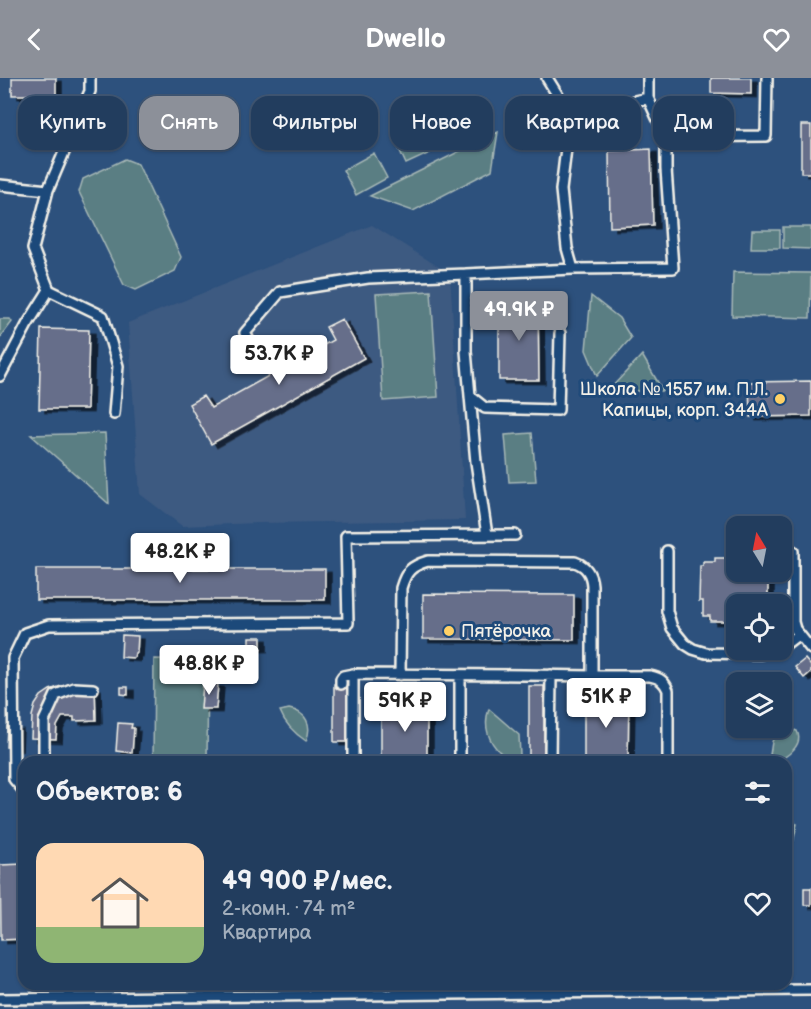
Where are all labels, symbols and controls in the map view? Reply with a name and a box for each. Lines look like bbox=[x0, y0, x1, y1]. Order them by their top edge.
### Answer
icon: back bbox=[18, 23, 51, 56]
text: Dwello bbox=[365, 23, 446, 55]
icon: heart bbox=[760, 23, 793, 56]
chip: Купить bbox=[18, 96, 127, 150]
chip: Снять bbox=[139, 96, 239, 150]
chip: Фильтры bbox=[251, 96, 378, 150]
chip: Новое bbox=[390, 96, 493, 150]
chip: Квартира bbox=[505, 96, 641, 150]
chip: Дом bbox=[653, 96, 734, 150]
pin: 49.9K ₽ bbox=[464, 291, 574, 342]
text: 49.9K ₽ bbox=[484, 298, 554, 322]
pin: 53.7K ₽ bbox=[224, 335, 334, 386]
text: 53.7K ₽ bbox=[244, 342, 314, 366]
place label: Школа № 1557 им. П.Л. Капицы, корп. 344А bbox=[580, 379, 768, 421]
marker: Школа № 1557 им. П.Л. Капицы, корп. 344А bbox=[773, 392, 787, 406]
north arrow bbox=[726, 516, 792, 582]
map controls bbox=[726, 516, 792, 738]
pin: 48.2K ₽ bbox=[125, 533, 235, 584]
text: 48.2K ₽ bbox=[145, 540, 215, 564]
button: locate bbox=[726, 594, 792, 660]
place label: Пятёрочка bbox=[461, 621, 552, 642]
marker: Пятёрочка bbox=[442, 624, 456, 638]
pin: 48.8K ₽ bbox=[154, 645, 264, 696]
text: 48.8K ₽ bbox=[174, 652, 244, 676]
button: layers bbox=[726, 672, 792, 738]
pin: 51K ₽ bbox=[564, 678, 648, 729]
pin: 59K ₽ bbox=[363, 682, 447, 733]
text: 51K ₽ bbox=[581, 685, 631, 709]
text: 59K ₽ bbox=[378, 689, 432, 713]
icon: filters bbox=[741, 776, 774, 809]
text: Объектов: 6 bbox=[36, 777, 183, 808]
text: 49 900 ₽/мес. bbox=[222, 866, 392, 897]
icon: home bbox=[84, 867, 156, 939]
icon: heart bbox=[741, 887, 774, 920]
text: 2-комн. · 74 m² bbox=[222, 897, 355, 921]
text: Квартира bbox=[222, 921, 312, 945]

